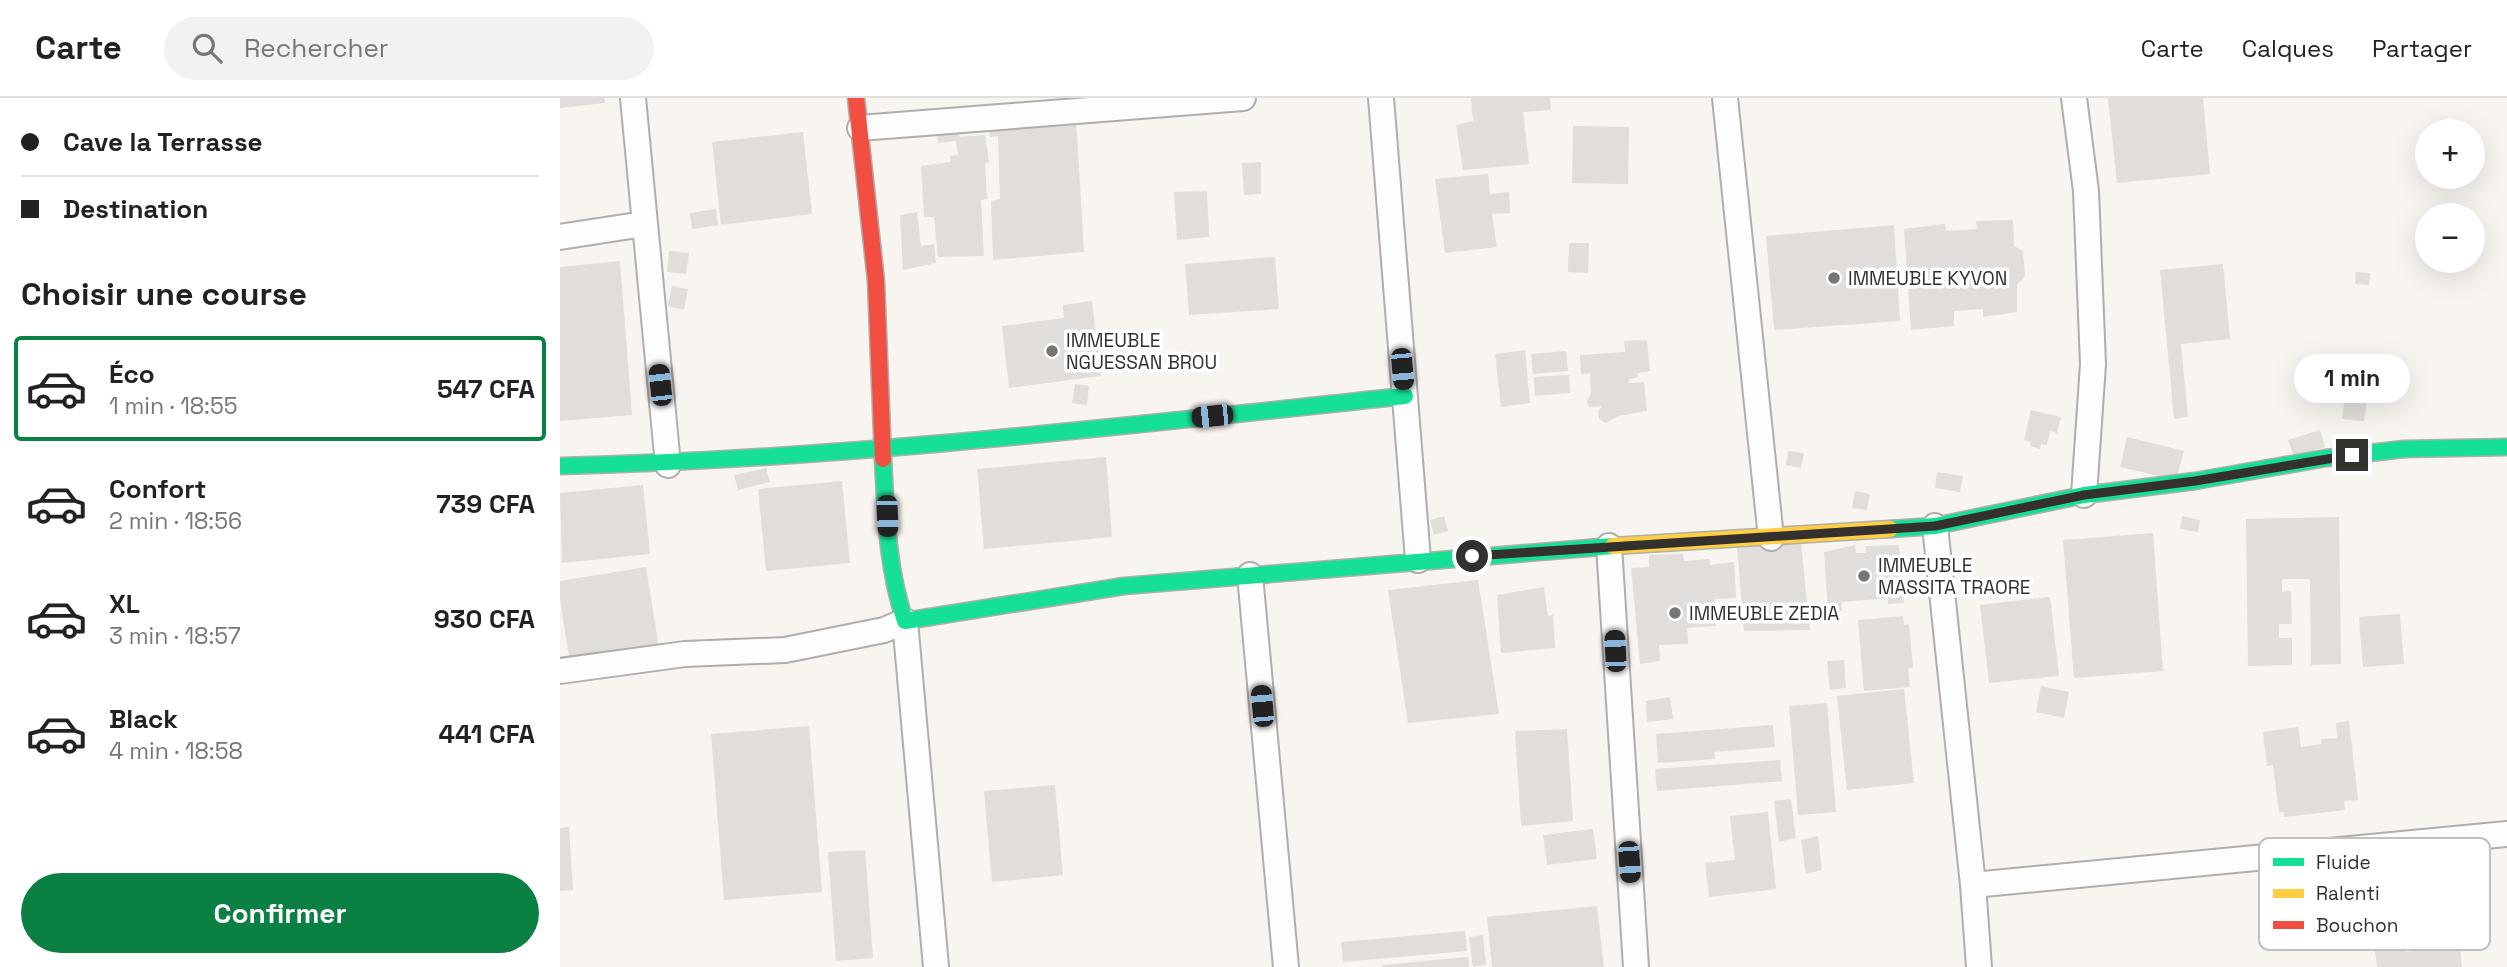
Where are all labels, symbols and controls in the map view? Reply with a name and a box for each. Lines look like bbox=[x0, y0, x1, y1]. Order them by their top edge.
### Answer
search box bbox=[164, 17, 654, 80]
text: Carte bbox=[35, 27, 122, 69]
icon: search bbox=[188, 29, 226, 67]
text: Rechercher bbox=[244, 31, 389, 65]
text: Carte bbox=[2141, 33, 2204, 64]
text: Calques bbox=[2242, 33, 2334, 64]
text: Partager bbox=[2372, 33, 2472, 64]
map controls bbox=[2415, 119, 2485, 273]
button: + bbox=[2415, 119, 2485, 189]
text: Cave la Terrasse bbox=[63, 125, 263, 159]
text: Destination bbox=[63, 192, 208, 226]
button: − bbox=[2415, 203, 2485, 273]
place label: IMMEUBLE KYVON bbox=[1848, 266, 2007, 291]
marker: IMMEUBLE KYVON bbox=[1826, 270, 1842, 286]
text: Choisir une course bbox=[21, 274, 307, 314]
place label: IMMEUBLE NGUESSAN BROU bbox=[1066, 328, 1217, 375]
marker: IMMEUBLE NGUESSAN BROU bbox=[1044, 343, 1060, 359]
car bbox=[1390, 347, 1415, 391]
callout: 1 min bbox=[2294, 354, 2410, 402]
icon: car bbox=[25, 357, 88, 420]
text: Éco bbox=[109, 357, 155, 391]
car bbox=[648, 363, 673, 407]
text: 1 min bbox=[2324, 363, 2380, 393]
text: 547 CFA bbox=[437, 372, 535, 406]
text: 1 min · 18:55 bbox=[109, 391, 237, 421]
car bbox=[1191, 403, 1234, 429]
route end bbox=[2336, 439, 2368, 471]
icon: car bbox=[25, 472, 88, 535]
text: Confort bbox=[109, 472, 206, 506]
text: 739 CFA bbox=[436, 487, 535, 521]
car bbox=[876, 495, 899, 537]
text: 2 min · 18:56 bbox=[109, 506, 242, 536]
route start bbox=[1456, 540, 1488, 572]
place label: IMMEUBLE MASSITA TRAORE bbox=[1878, 553, 2030, 600]
marker: IMMEUBLE MASSITA TRAORE bbox=[1856, 568, 1872, 584]
icon: car bbox=[25, 587, 88, 650]
text: XL bbox=[109, 587, 140, 621]
place label: IMMEUBLE ZEDIA bbox=[1689, 601, 1839, 626]
text: 930 CFA bbox=[434, 602, 535, 636]
marker: IMMEUBLE ZEDIA bbox=[1667, 605, 1683, 621]
text: 3 min · 18:57 bbox=[109, 621, 241, 651]
car bbox=[1604, 629, 1627, 673]
car bbox=[1250, 684, 1275, 728]
icon: car bbox=[25, 702, 88, 765]
text: Black bbox=[109, 702, 178, 736]
text: 441 CFA bbox=[439, 717, 535, 751]
text: 4 min · 18:58 bbox=[109, 736, 243, 766]
legend bbox=[2259, 838, 2490, 950]
car bbox=[1618, 840, 1641, 884]
text: Fluide bbox=[2316, 850, 2371, 875]
button: Confirmer bbox=[21, 873, 539, 953]
text: Ralenti bbox=[2316, 881, 2380, 906]
text: Bouchon bbox=[2316, 913, 2398, 938]

